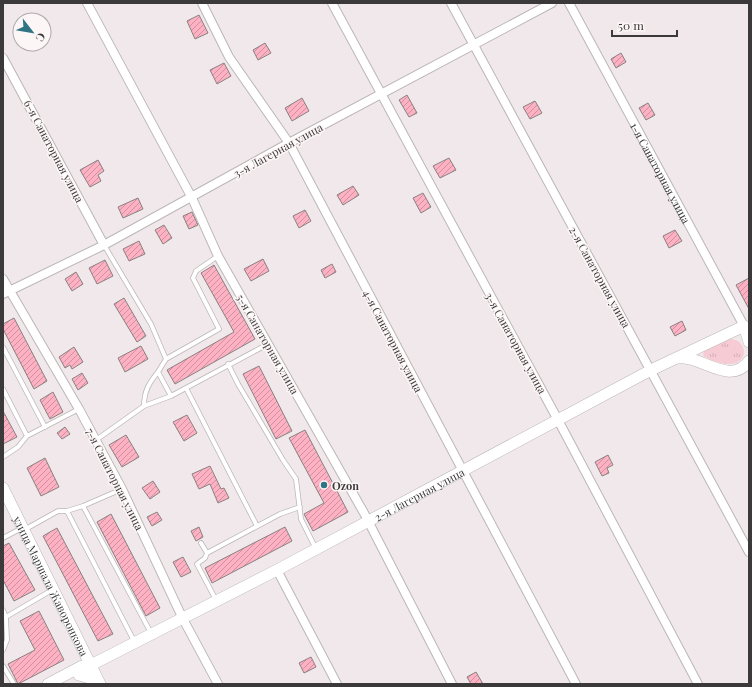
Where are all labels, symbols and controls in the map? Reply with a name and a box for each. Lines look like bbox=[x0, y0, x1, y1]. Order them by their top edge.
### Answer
north arrow bbox=[12, 12, 52, 52]
scale bar bbox=[612, 12, 677, 38]
text: 50 m bbox=[618, 17, 644, 33]
text: С bbox=[32, 30, 49, 45]
street label: 6-я Санаторная улица bbox=[21, 97, 88, 205]
street label: 3-я Лагерная улица bbox=[231, 119, 326, 181]
street label: 1-я Санаторная улица bbox=[628, 120, 695, 226]
street label: 2-я Санаторная улица bbox=[566, 224, 634, 331]
street label: 4-я Санаторная улица bbox=[360, 287, 427, 395]
street label: 3-я Санаторная улица bbox=[482, 290, 550, 397]
street label: 5-я Санаторная улица bbox=[233, 291, 303, 397]
street label: 7-я Санаторная улица bbox=[83, 425, 148, 533]
street label: 2-я Лагерная улица bbox=[371, 464, 467, 524]
place label: Ozon bbox=[332, 478, 359, 493]
marker: Ozon bbox=[319, 480, 329, 490]
street label: улица Маршала Жаворонкова bbox=[10, 512, 93, 659]

